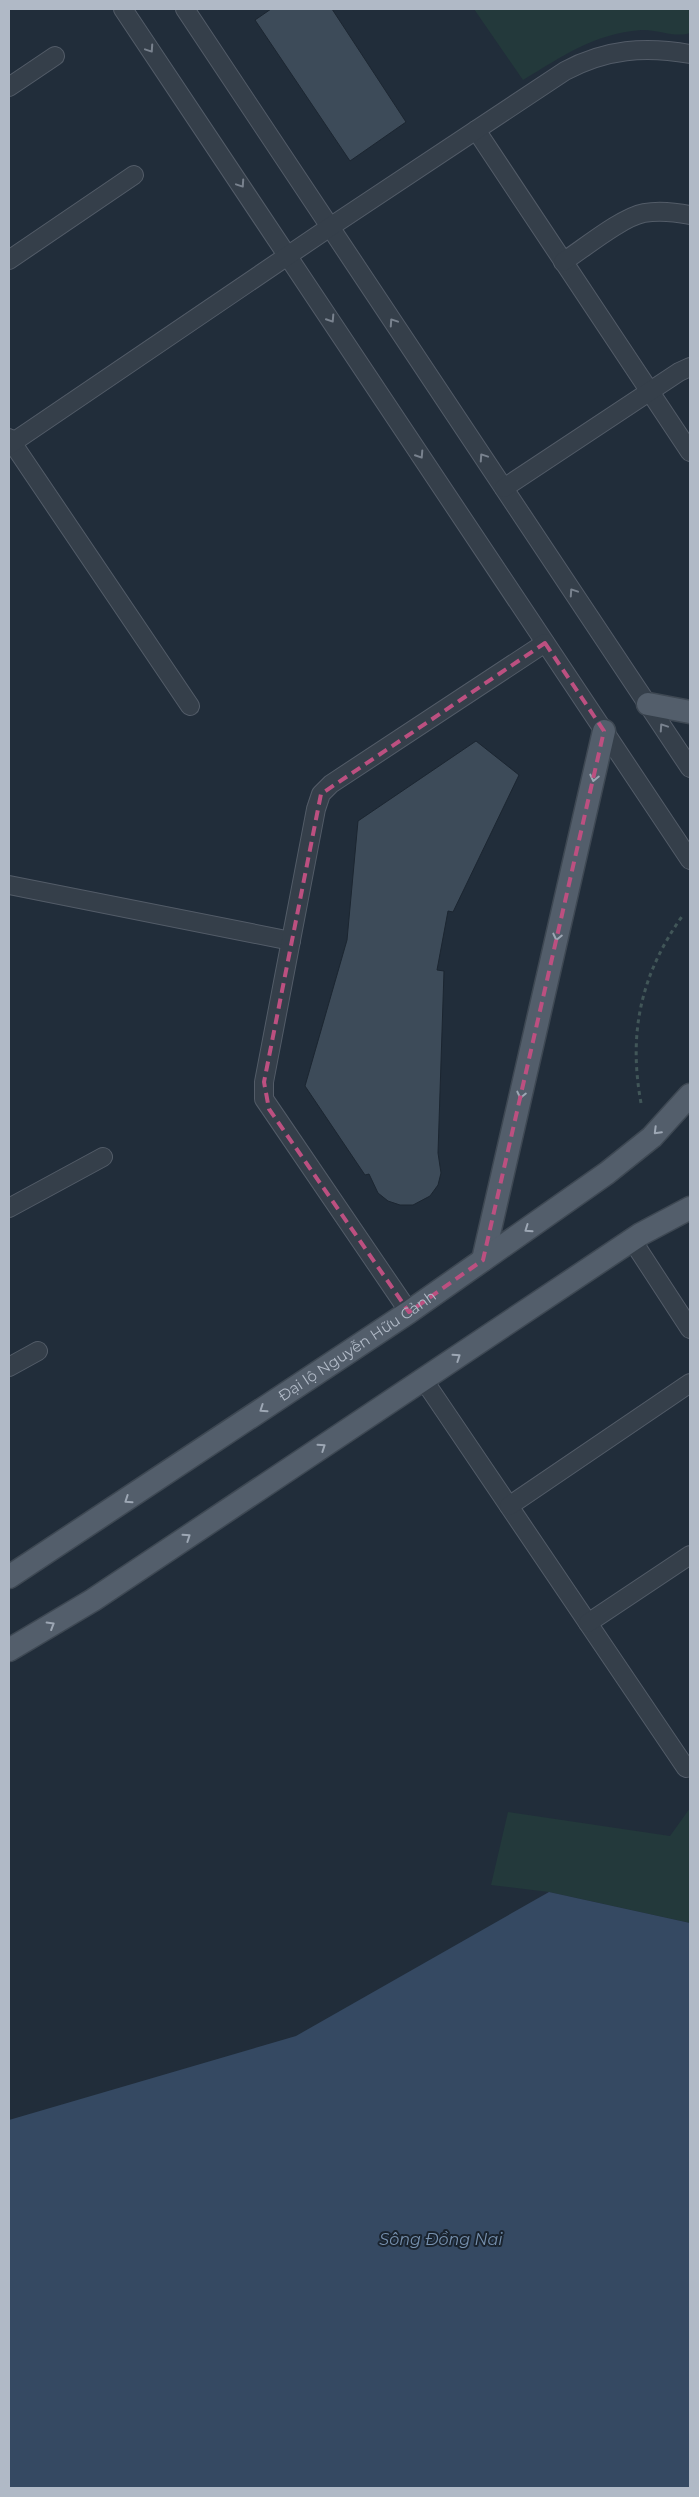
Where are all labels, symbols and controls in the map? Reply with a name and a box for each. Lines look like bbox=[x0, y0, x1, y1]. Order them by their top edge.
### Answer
one-way arrow bbox=[144, 43, 153, 53]
one-way arrow bbox=[235, 178, 244, 188]
one-way arrow bbox=[325, 313, 334, 323]
one-way arrow bbox=[390, 318, 399, 328]
one-way arrow bbox=[414, 450, 424, 459]
one-way arrow bbox=[480, 453, 489, 463]
one-way arrow bbox=[570, 589, 579, 598]
one-way arrow bbox=[660, 724, 669, 733]
one-way arrow bbox=[589, 774, 600, 783]
one-way arrow bbox=[552, 932, 563, 941]
one-way arrow bbox=[516, 1091, 527, 1100]
one-way arrow bbox=[654, 1125, 663, 1134]
one-way arrow bbox=[524, 1223, 533, 1232]
street label: Đại lộ Nguyễn Hữu Cảnh bbox=[274, 1286, 440, 1405]
one-way arrow bbox=[452, 1354, 461, 1363]
one-way arrow bbox=[260, 1403, 269, 1413]
one-way arrow bbox=[317, 1444, 326, 1453]
one-way arrow bbox=[125, 1494, 134, 1503]
one-way arrow bbox=[181, 1534, 191, 1543]
one-way arrow bbox=[45, 1622, 54, 1632]
water label: Sông Đồng Nai bbox=[379, 2230, 503, 2249]

